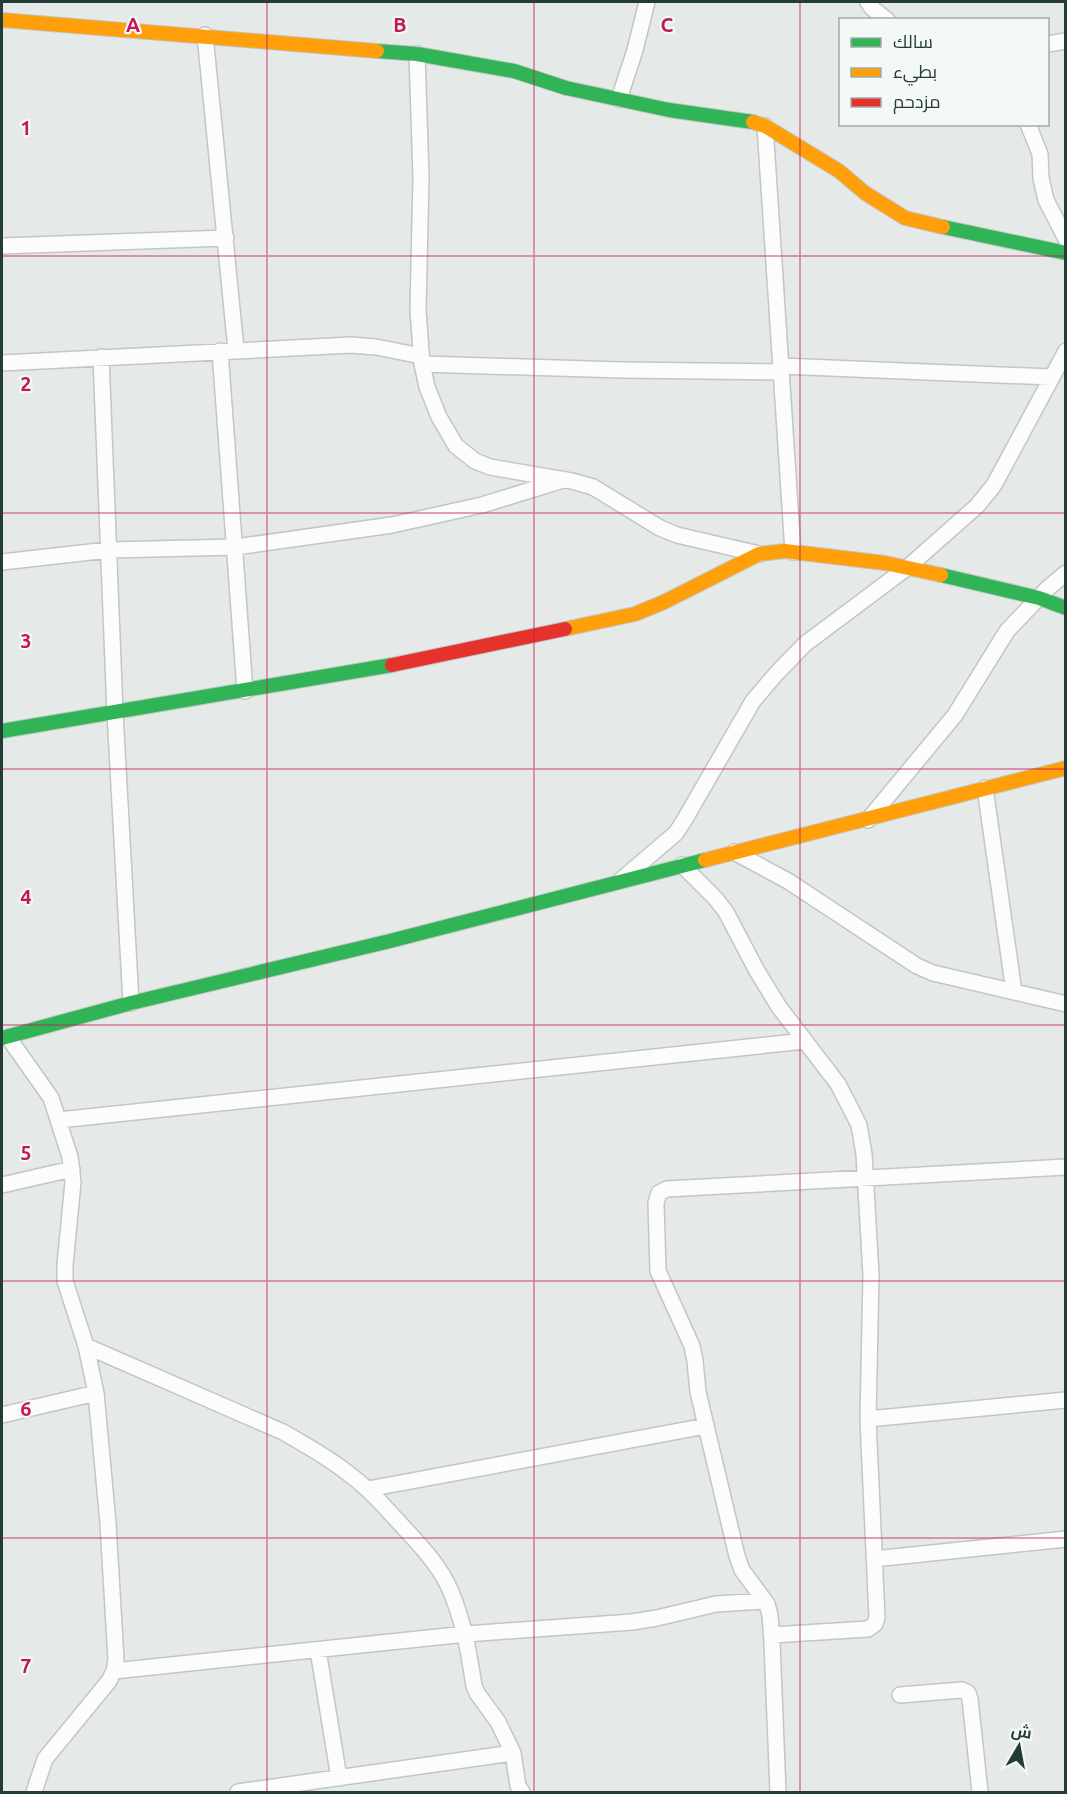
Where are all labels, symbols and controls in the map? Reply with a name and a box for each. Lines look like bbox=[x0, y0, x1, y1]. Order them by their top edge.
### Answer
text: A bbox=[126, 13, 140, 36]
text: B bbox=[393, 13, 407, 36]
text: C bbox=[661, 13, 674, 36]
legend bbox=[839, 18, 1049, 126]
text: سالك bbox=[893, 31, 933, 51]
text: بطيء bbox=[893, 61, 937, 86]
text: مزدحم bbox=[893, 91, 941, 114]
text: 1 bbox=[20, 116, 32, 139]
text: 2 bbox=[20, 372, 32, 395]
text: 3 bbox=[20, 629, 32, 652]
text: 4 bbox=[20, 885, 32, 908]
text: 5 bbox=[20, 1141, 32, 1164]
text: 6 bbox=[20, 1397, 32, 1420]
text: 7 bbox=[20, 1654, 32, 1677]
north arrow bbox=[989, 1716, 1049, 1776]
text: ش bbox=[1010, 1721, 1033, 1743]

